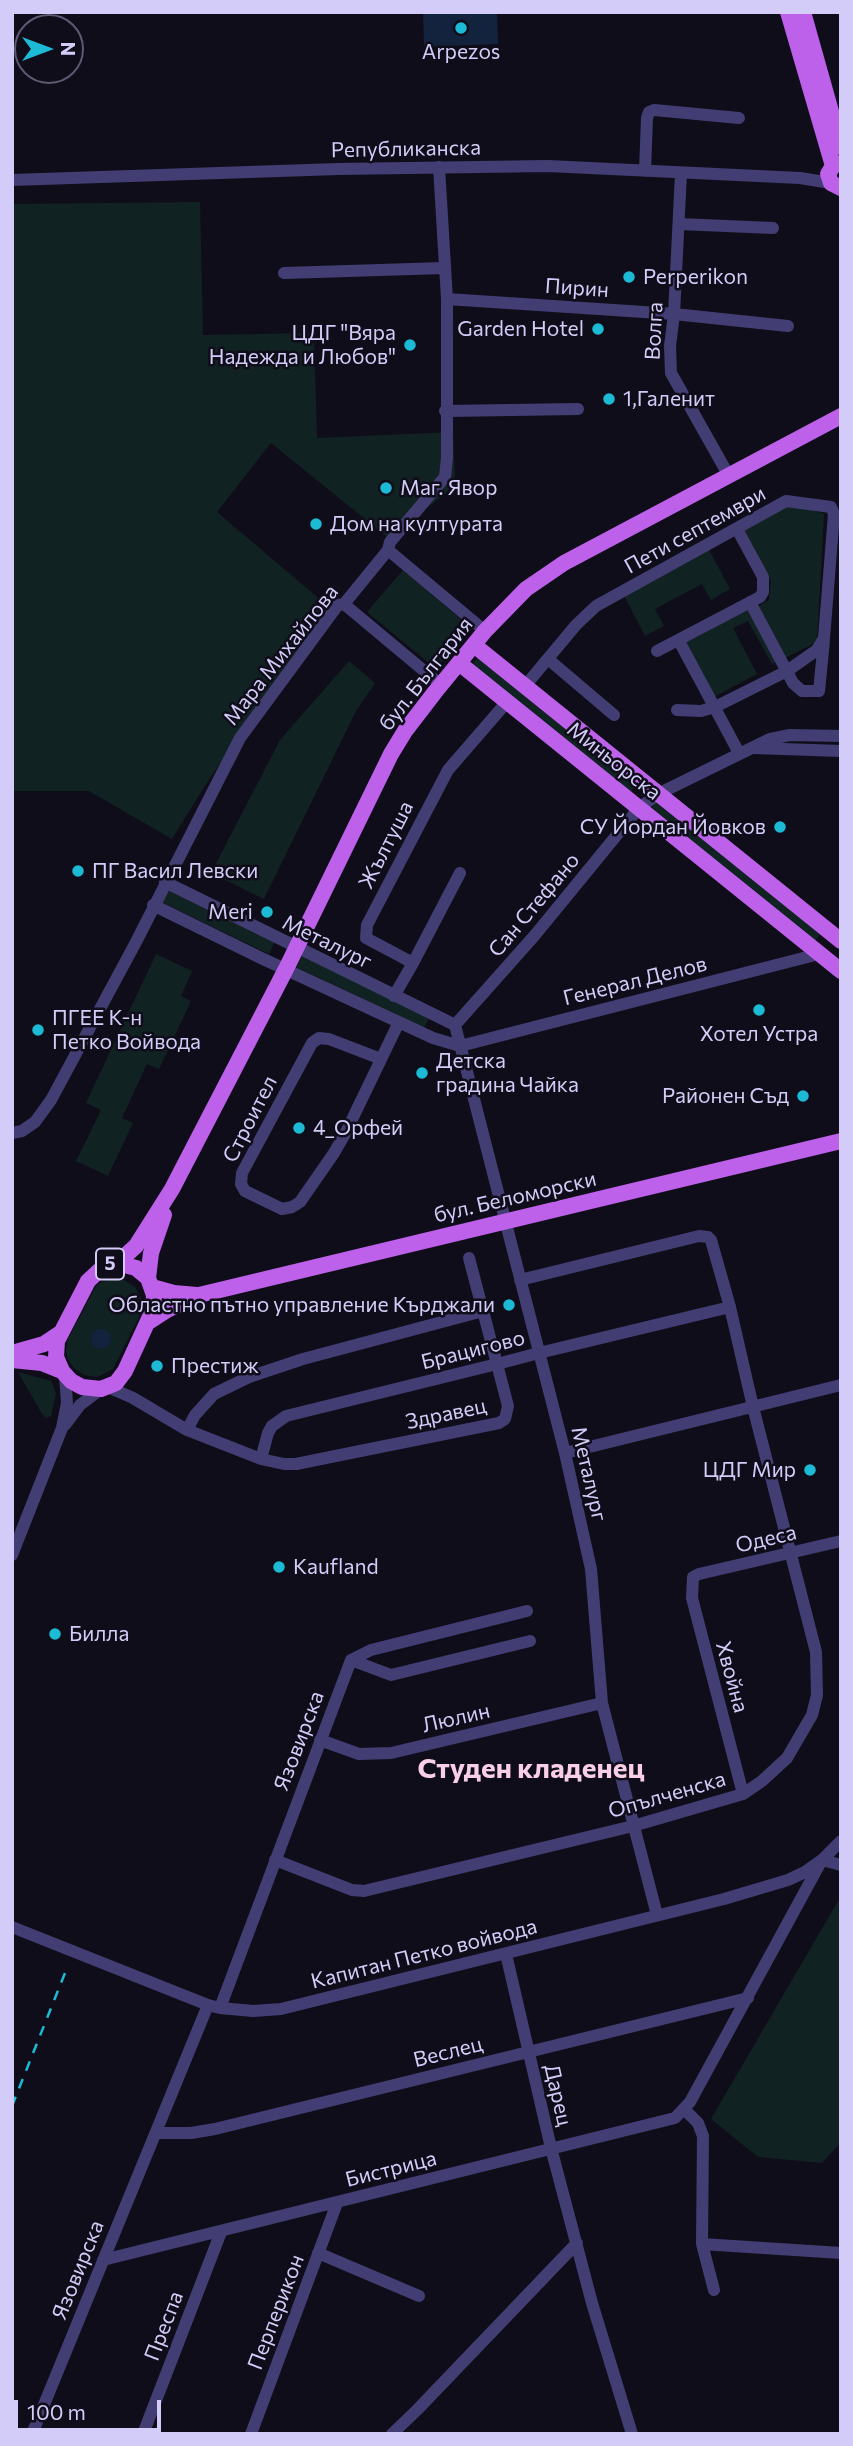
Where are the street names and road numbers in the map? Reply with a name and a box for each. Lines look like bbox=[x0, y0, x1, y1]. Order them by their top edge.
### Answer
street label: Републиканска bbox=[331, 135, 481, 163]
street label: Пирин bbox=[544, 273, 610, 303]
street label: Волга bbox=[640, 301, 668, 361]
street label: Пети септември bbox=[620, 481, 770, 579]
street label: Мара Михайлова bbox=[218, 580, 344, 730]
street label: бул. България bbox=[374, 612, 478, 736]
street label: Миньорска bbox=[562, 717, 666, 805]
street label: Жълтуша bbox=[353, 797, 419, 893]
street label: Сан Стефано bbox=[483, 848, 585, 962]
street label: Металург bbox=[278, 910, 376, 974]
street label: Генерал Делов bbox=[561, 951, 709, 1011]
street label: Строител bbox=[217, 1072, 283, 1166]
street label: бул. Беломорски bbox=[431, 1166, 599, 1228]
road number: 5 bbox=[96, 1248, 124, 1280]
street label: Брацигово bbox=[419, 1325, 527, 1375]
street label: Здравец bbox=[403, 1393, 489, 1435]
street label: Металург bbox=[566, 1424, 612, 1524]
street label: Одеса bbox=[733, 1520, 799, 1558]
street label: Хвойна bbox=[710, 1639, 754, 1715]
street label: Язовирска bbox=[268, 1688, 330, 1794]
street label: Люлин bbox=[420, 1698, 492, 1738]
street label: Опълченска bbox=[605, 1766, 729, 1824]
street label: Капитан Петко войвода bbox=[308, 1914, 540, 1994]
street label: Веслец bbox=[411, 2031, 485, 2073]
street label: Дарец bbox=[539, 2062, 577, 2128]
street label: Бистрица bbox=[343, 2146, 439, 2192]
street label: Язовирска bbox=[47, 2217, 109, 2323]
street label: Перперикон bbox=[242, 2251, 310, 2373]
street label: Преспа bbox=[139, 2288, 189, 2364]

